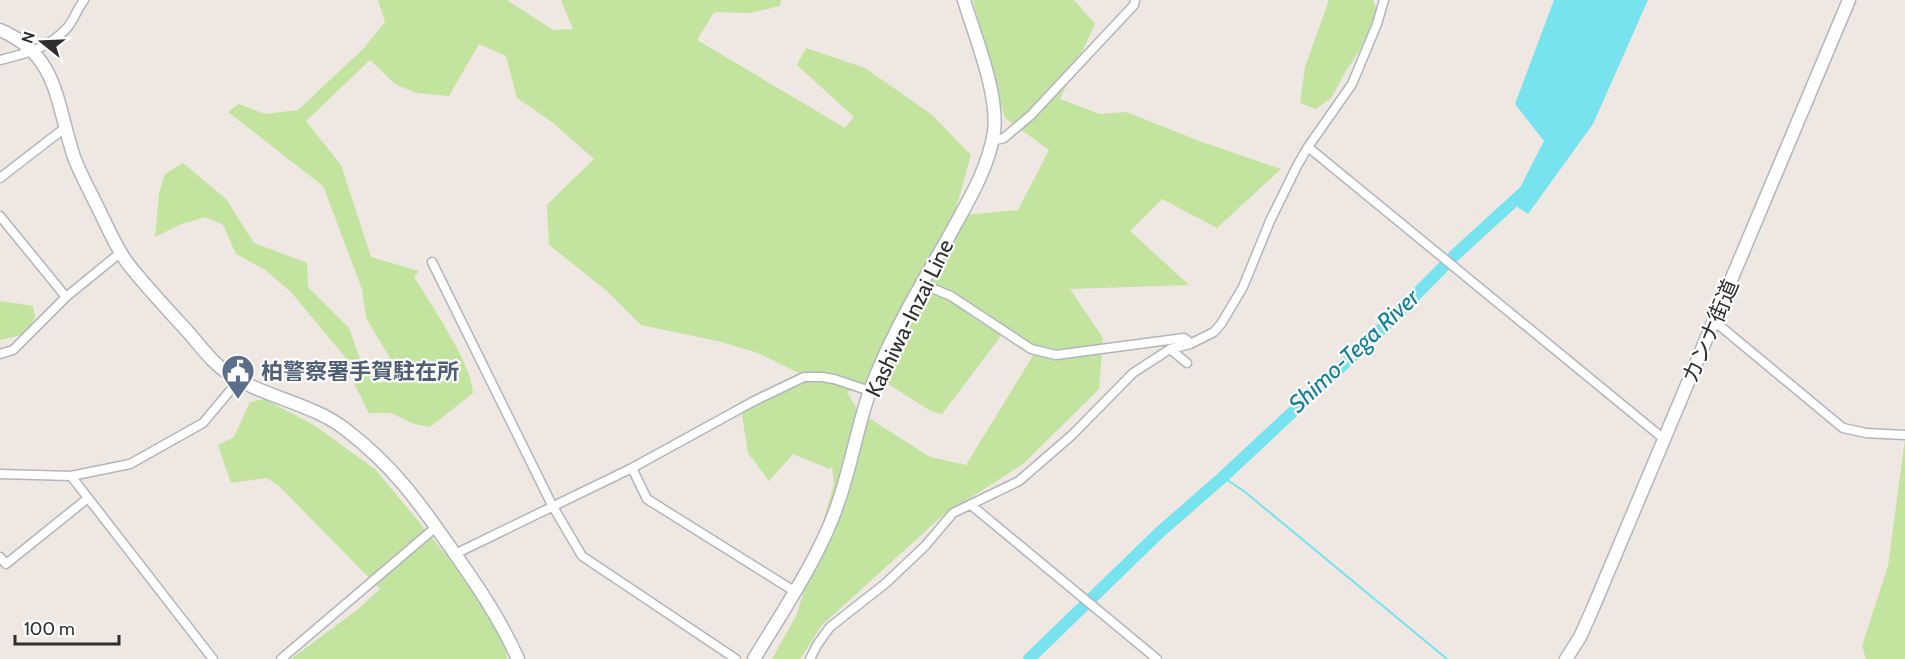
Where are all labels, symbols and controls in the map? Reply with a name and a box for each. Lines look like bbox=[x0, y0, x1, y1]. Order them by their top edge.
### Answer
north arrow bbox=[12, 12, 72, 72]
text: N bbox=[17, 29, 39, 46]
street label: Kashiwa-Inzai Line bbox=[860, 235, 959, 401]
street label: カンナ街道 bbox=[1677, 275, 1744, 387]
water label: Shimo-Tega River bbox=[1282, 282, 1426, 418]
public building icon: 柏警察署手賀駐在所 bbox=[220, 353, 256, 400]
place label: 柏警察署手賀駐在所 bbox=[261, 358, 459, 385]
scale bar bbox=[15, 608, 118, 646]
text: 100 m bbox=[24, 618, 75, 640]

